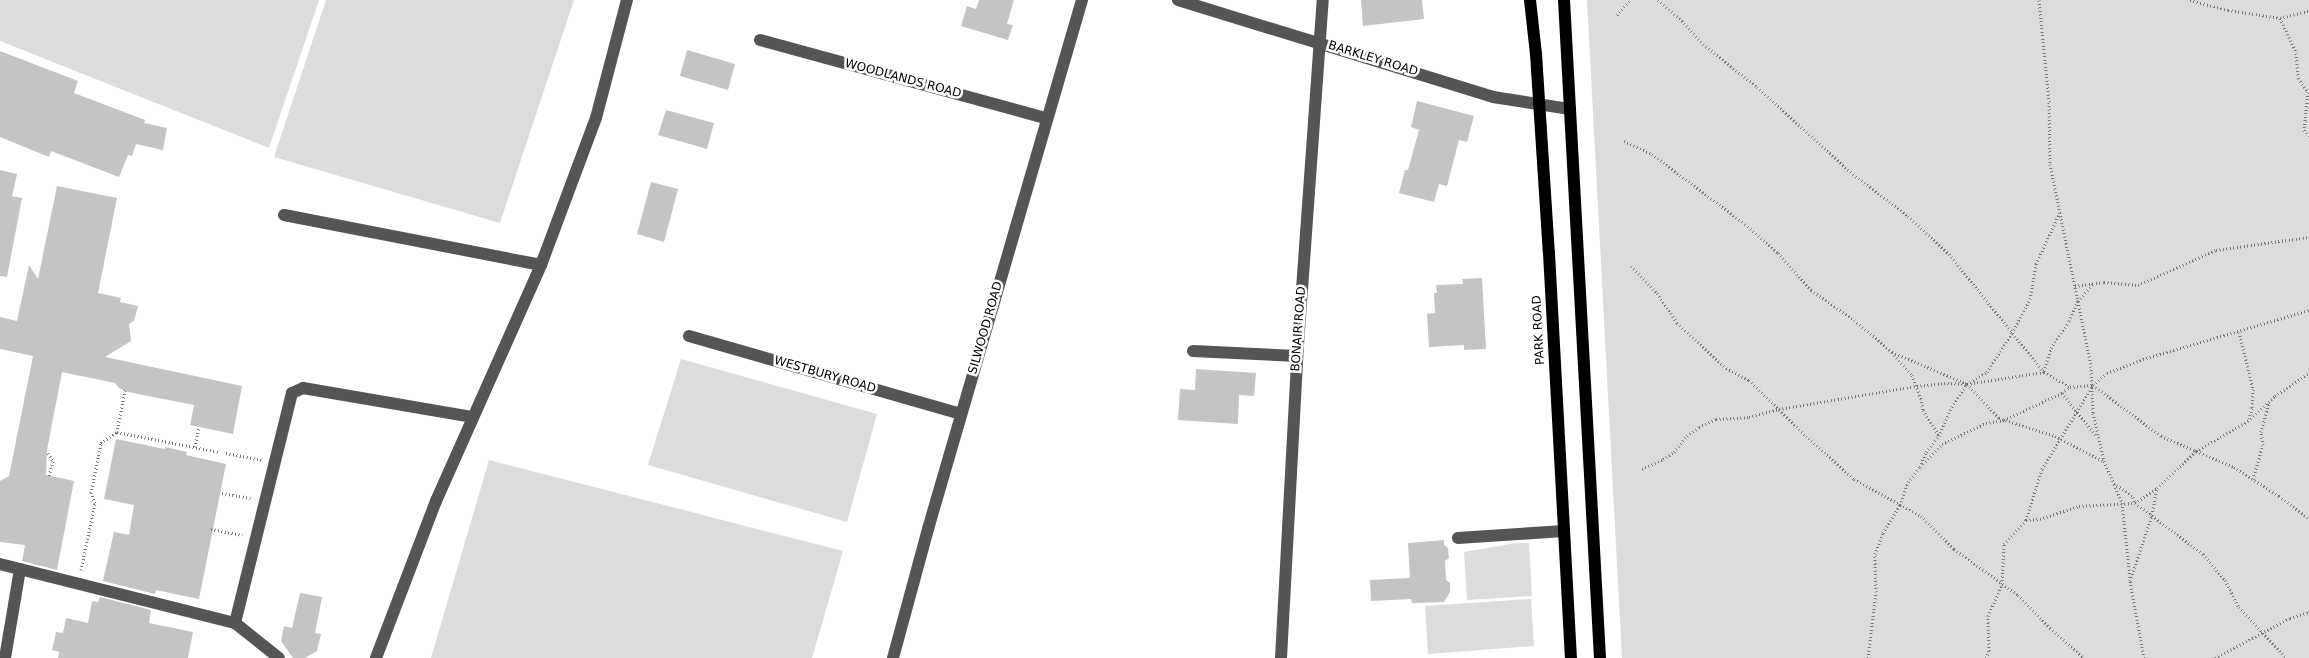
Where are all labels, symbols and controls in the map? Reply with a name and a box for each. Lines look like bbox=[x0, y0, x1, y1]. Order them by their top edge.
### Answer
street label: BARKLEY ROAD bbox=[1326, 39, 1420, 79]
street label: WOODLANDS ROAD bbox=[843, 57, 963, 101]
street label: SILWOOD ROAD bbox=[966, 280, 1006, 376]
street label: BONAIR ROAD bbox=[1289, 286, 1309, 372]
street label: PARK ROAD bbox=[1530, 295, 1548, 365]
street label: WESTBURY ROAD bbox=[772, 354, 878, 396]

